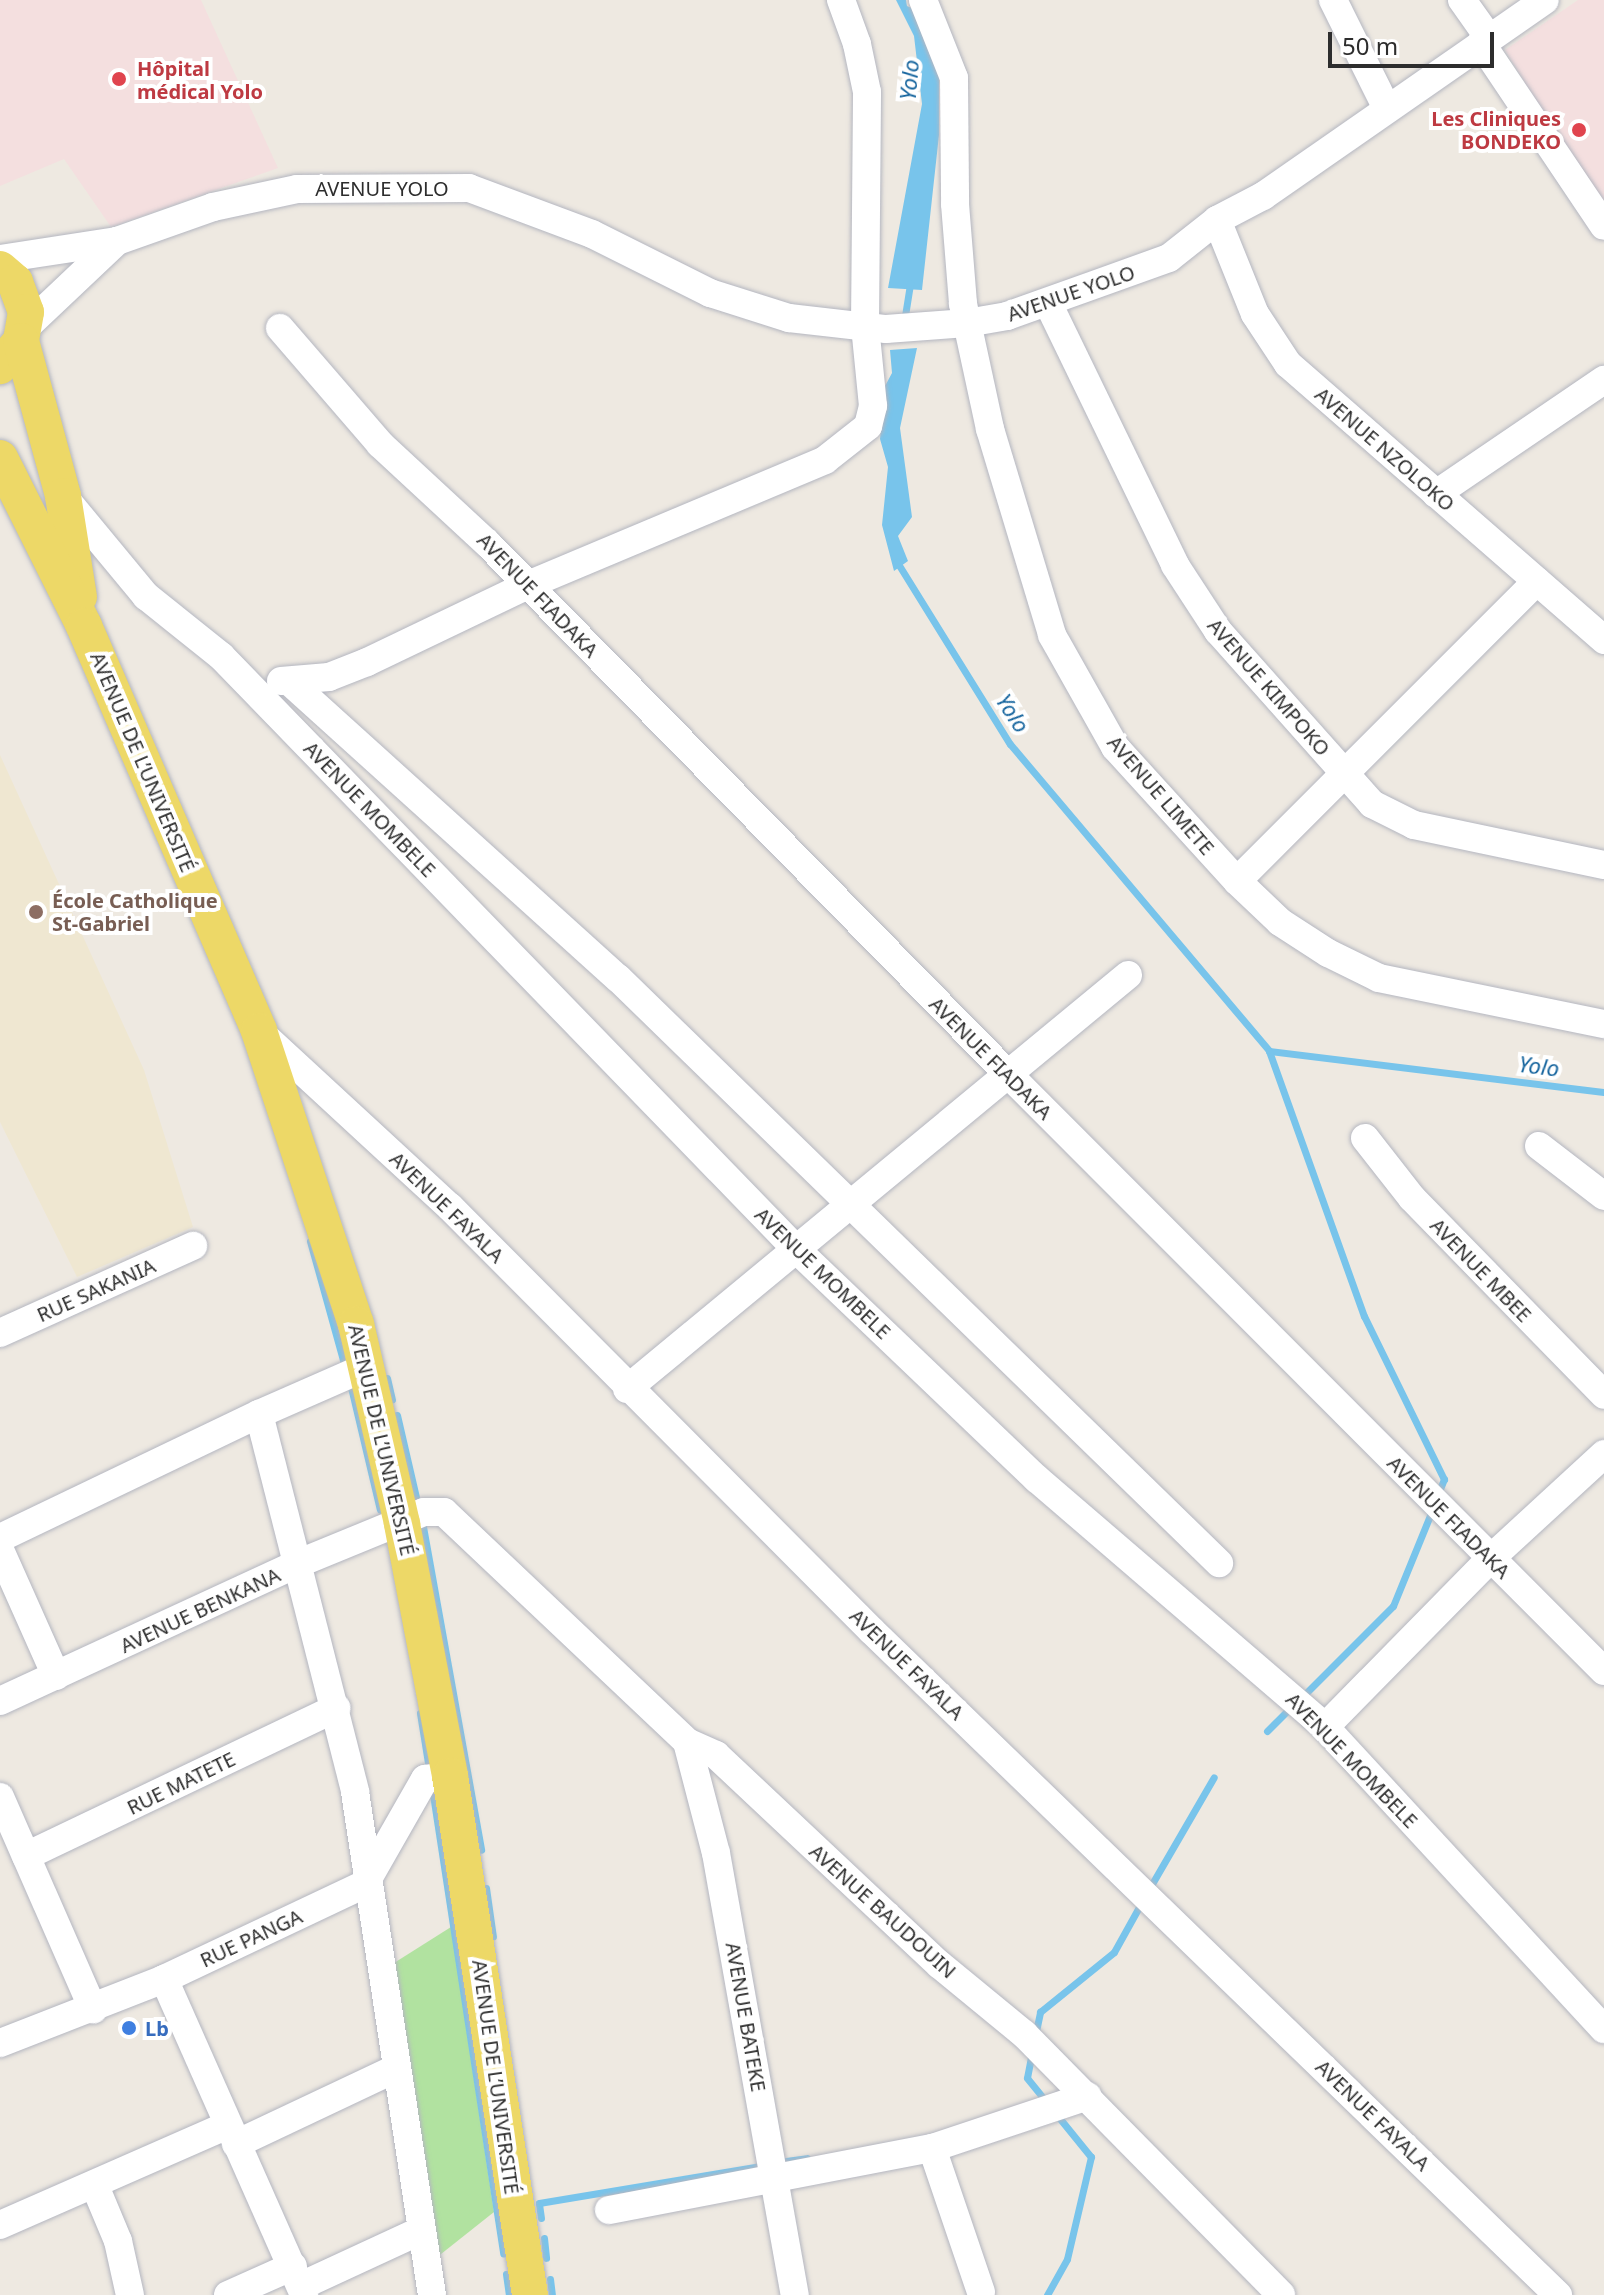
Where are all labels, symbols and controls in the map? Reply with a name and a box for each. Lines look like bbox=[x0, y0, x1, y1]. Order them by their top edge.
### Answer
scale bar bbox=[1332, 16, 1498, 66]
text: 50 m bbox=[1342, 29, 1398, 62]
place label: Hôpital médical Yolo bbox=[137, 56, 263, 103]
water label: Yolo bbox=[894, 59, 924, 101]
marker: Hôpital médical Yolo bbox=[108, 68, 130, 90]
place label: Les Cliniques BONDEKO bbox=[1431, 106, 1561, 153]
marker: Les Cliniques BONDEKO bbox=[1568, 119, 1590, 141]
street label: AVENUE YOLO bbox=[315, 176, 449, 200]
street label: AVENUE YOLO bbox=[1004, 260, 1138, 326]
street label: AVENUE NZOLOKO bbox=[1310, 382, 1460, 516]
street label: AVENUE FIADAKA bbox=[473, 528, 603, 662]
street label: AVENUE KIMPOKO bbox=[1203, 614, 1335, 760]
street label: AVENUE DE L’UNIVERSITÉ bbox=[86, 648, 200, 876]
water label: Yolo bbox=[991, 689, 1035, 737]
street label: AVENUE LIMETE bbox=[1103, 731, 1219, 859]
street label: AVENUE MOMBELE bbox=[299, 736, 441, 882]
place label: École Catholique St-Gabriel bbox=[52, 888, 218, 935]
marker: École Catholique St-Gabriel bbox=[27, 903, 45, 921]
street label: AVENUE FIADAKA bbox=[925, 992, 1057, 1124]
water label: Yolo bbox=[1517, 1050, 1561, 1082]
street label: AVENUE FAYALA bbox=[385, 1147, 509, 1267]
street label: AVENUE MOMBELE bbox=[750, 1202, 896, 1344]
street label: AVENUE MBEE bbox=[1426, 1213, 1536, 1327]
street label: RUE SAKANIA bbox=[33, 1253, 159, 1327]
street label: AVENUE DE L’UNIVERSITÉ bbox=[344, 1322, 420, 1558]
street label: AVENUE FIADAKA bbox=[1383, 1451, 1515, 1583]
street label: AVENUE BENKANA bbox=[116, 1562, 284, 1658]
street label: AVENUE FAYALA bbox=[845, 1604, 969, 1724]
street label: AVENUE MOMBELE bbox=[1281, 1687, 1423, 1833]
street label: RUE MATETE bbox=[123, 1746, 239, 1820]
street label: AVENUE BAUDOUIN bbox=[805, 1839, 961, 1983]
street label: RUE PANGA bbox=[196, 1904, 306, 1972]
street label: AVENUE BATEKE bbox=[721, 1940, 771, 2094]
street label: AVENUE DE L’UNIVERSITÉ bbox=[468, 1958, 524, 2196]
place label: Lb bbox=[145, 2016, 169, 2040]
marker: Lb bbox=[120, 2019, 138, 2037]
street label: AVENUE FAYALA bbox=[1311, 2055, 1435, 2175]

